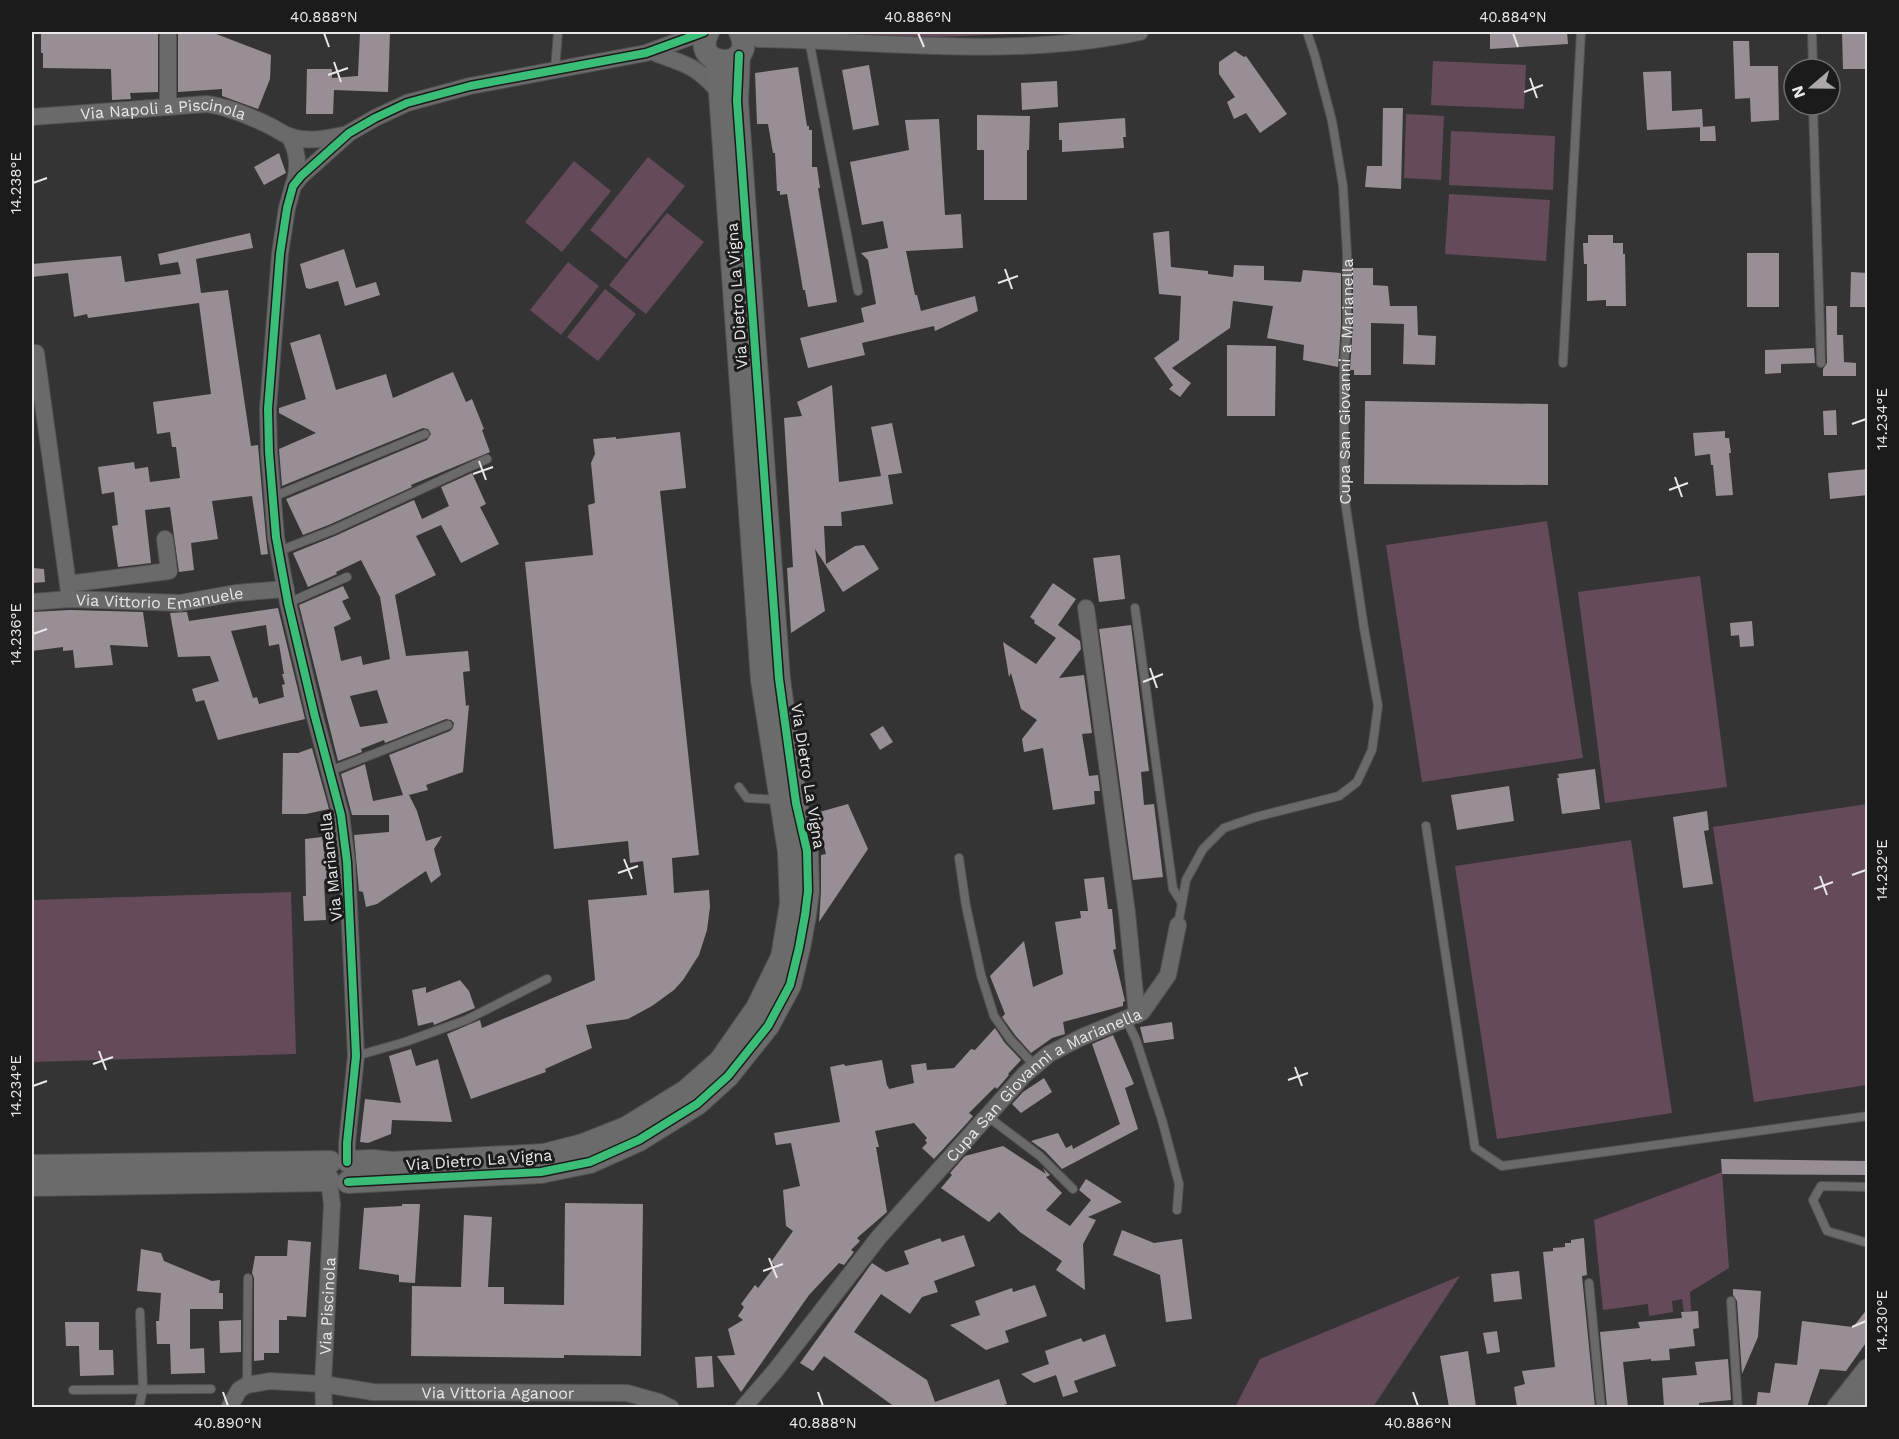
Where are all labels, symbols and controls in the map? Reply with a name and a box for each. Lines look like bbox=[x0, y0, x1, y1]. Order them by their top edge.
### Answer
text: 40.888°N bbox=[290, 8, 358, 26]
text: 40.886°N bbox=[884, 8, 952, 26]
text: 40.884°N bbox=[1479, 8, 1547, 26]
north arrow bbox=[1782, 57, 1842, 117]
text: N bbox=[1787, 83, 1809, 101]
street label: Via Napoli a Piscinola bbox=[80, 94, 249, 124]
text: 14.238°E bbox=[7, 152, 25, 214]
street label: Via Dietro La Vigna bbox=[722, 222, 752, 370]
street label: Cupa San Giovanni a Marianella bbox=[1335, 258, 1357, 506]
text: 14.234°E bbox=[1873, 388, 1891, 450]
street label: Via Vittorio Emanuele bbox=[75, 583, 244, 613]
text: 14.236°E bbox=[7, 603, 25, 665]
street label: Via Dietro La Vigna bbox=[787, 702, 829, 850]
street label: Via Marianella bbox=[316, 812, 346, 922]
text: 14.232°E bbox=[1873, 839, 1891, 901]
street label: Cupa San Giovanni a Marianella bbox=[941, 1004, 1144, 1166]
text: 14.234°E bbox=[7, 1055, 25, 1117]
street label: Via Dietro La Vigna bbox=[405, 1145, 553, 1175]
street label: Via Piscinola bbox=[315, 1257, 339, 1356]
text: 14.230°E bbox=[1873, 1290, 1891, 1352]
street label: Via Vittoria Aganoor bbox=[421, 1383, 575, 1402]
text: 40.890°N bbox=[194, 1414, 262, 1432]
text: 40.888°N bbox=[789, 1414, 857, 1432]
text: 40.886°N bbox=[1384, 1414, 1452, 1432]

